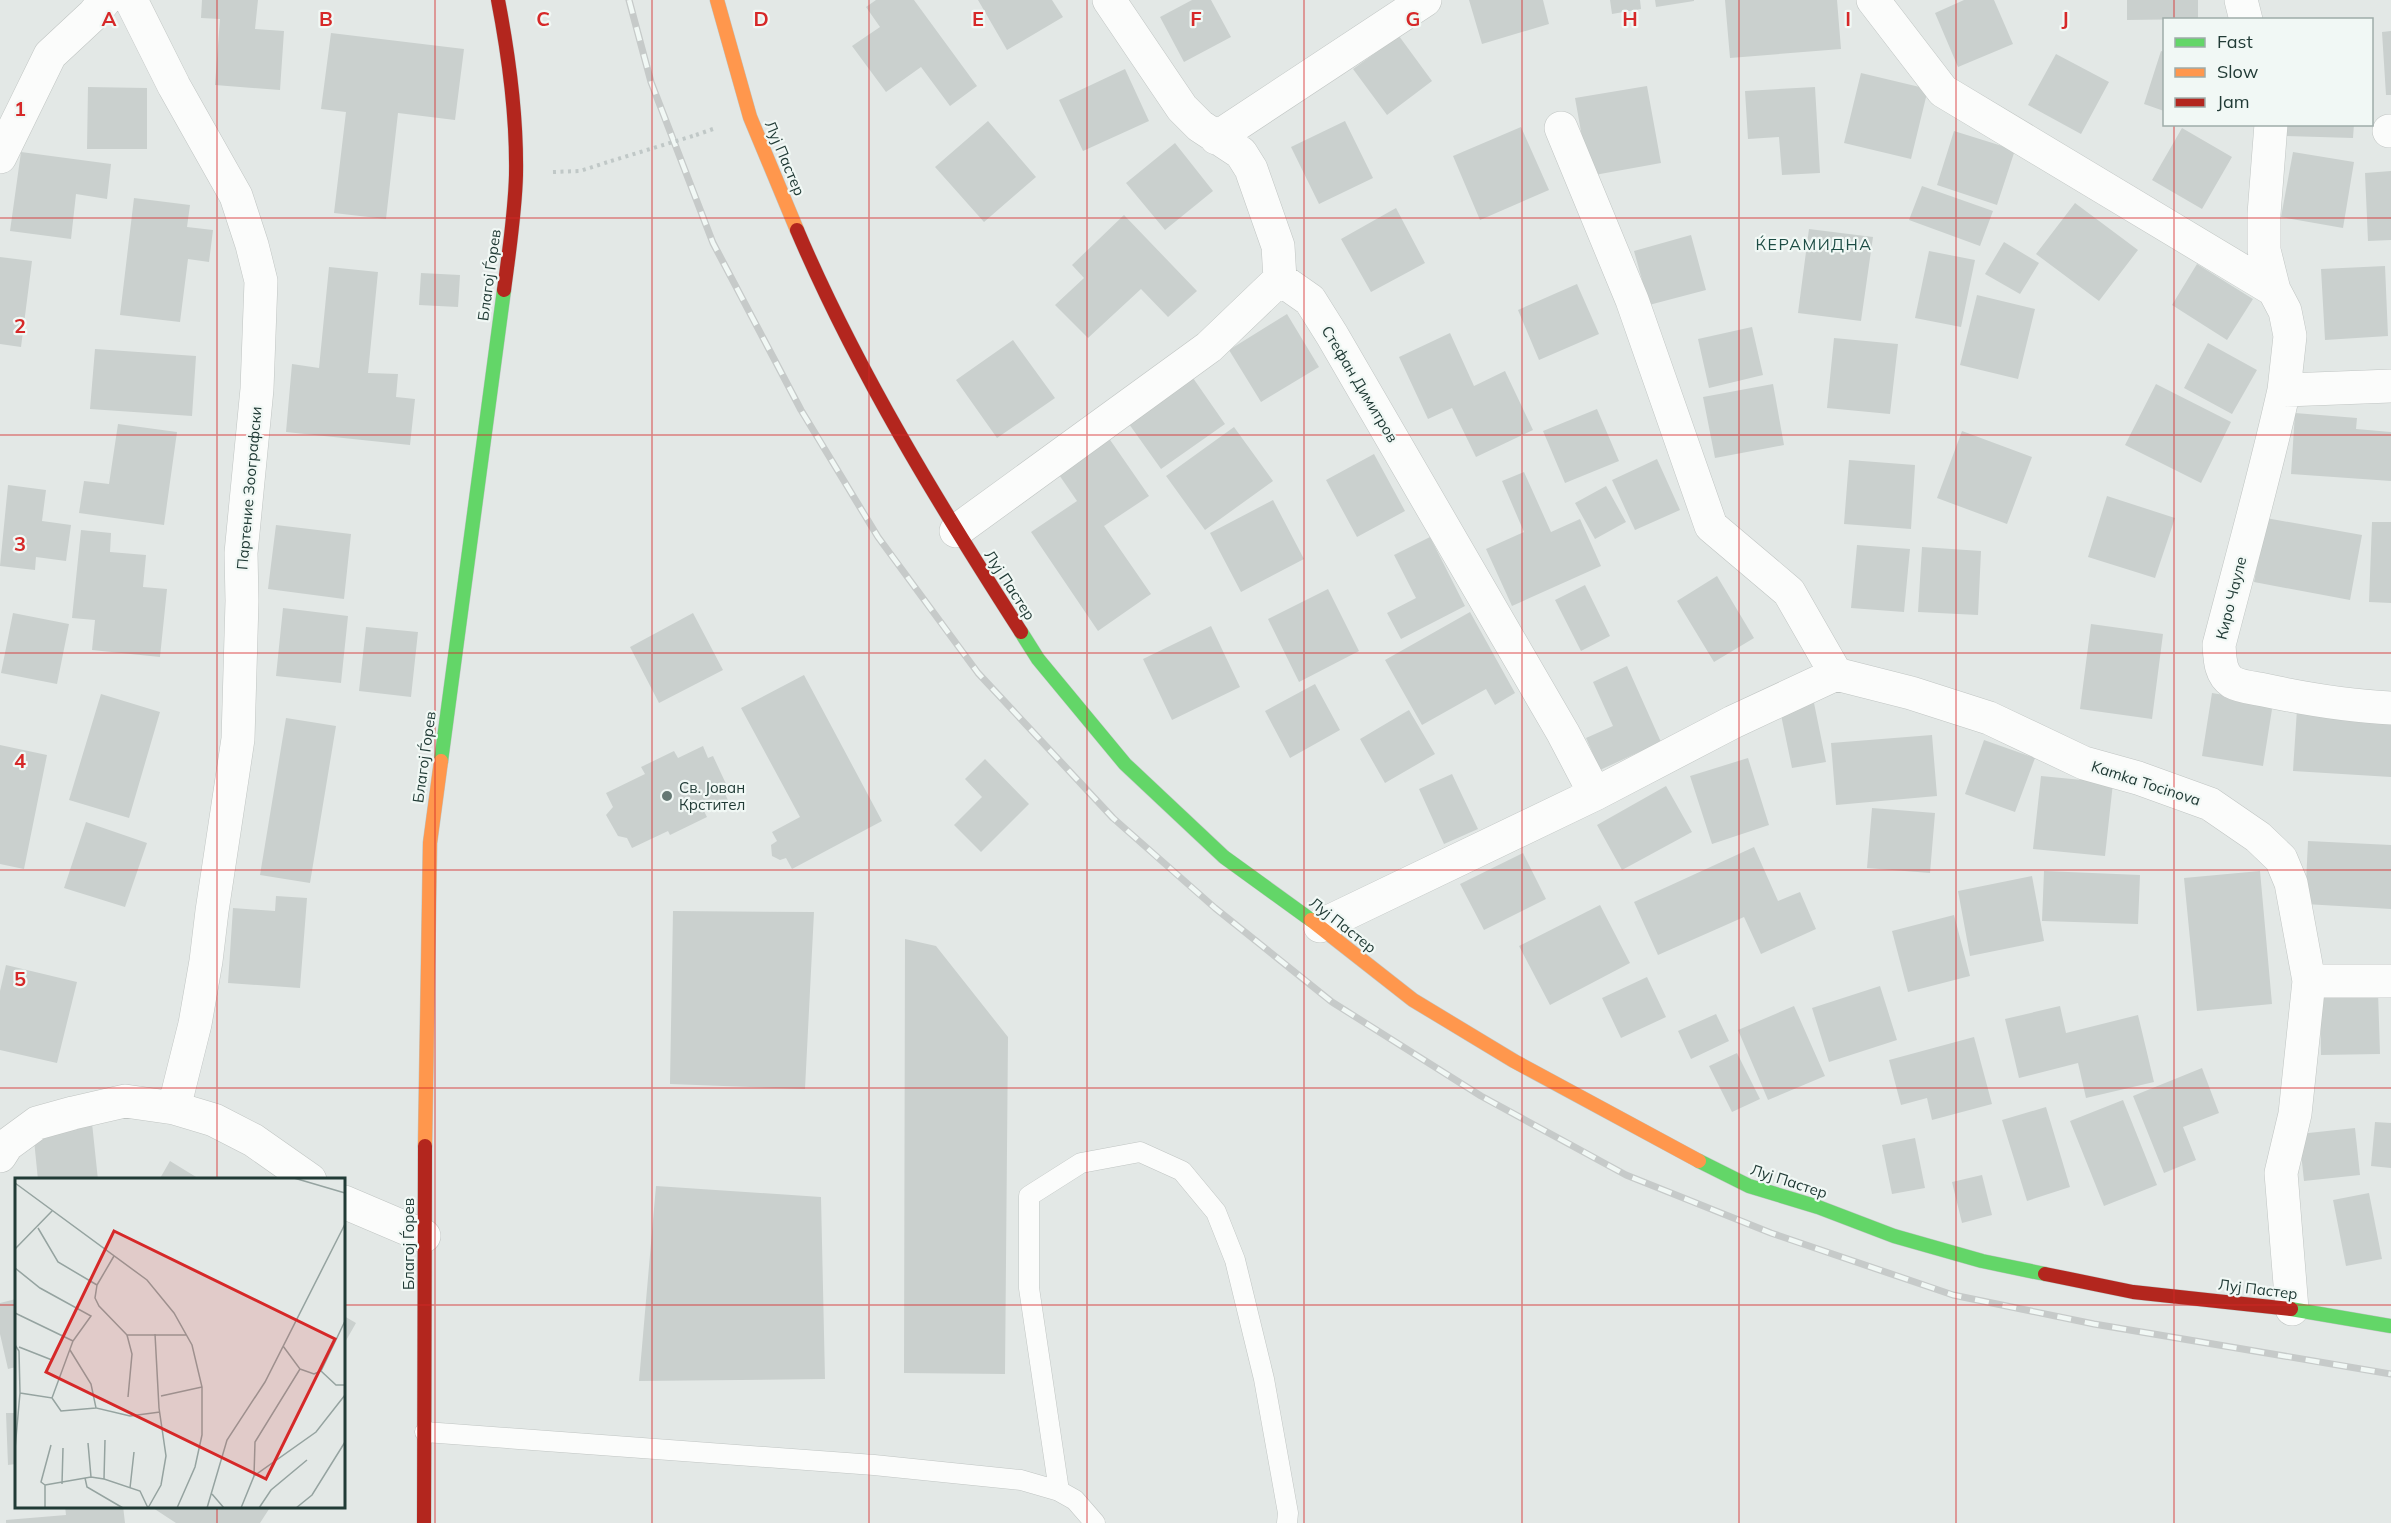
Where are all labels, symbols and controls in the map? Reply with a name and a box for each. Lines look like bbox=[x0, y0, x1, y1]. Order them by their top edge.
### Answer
text: A bbox=[102, 6, 117, 31]
text: B bbox=[319, 6, 333, 31]
text: C bbox=[536, 6, 550, 31]
text: D bbox=[753, 6, 769, 31]
text: E bbox=[972, 6, 984, 31]
text: F bbox=[1190, 6, 1202, 31]
text: G bbox=[1406, 6, 1420, 31]
text: H bbox=[1622, 6, 1638, 31]
text: I bbox=[1845, 6, 1851, 31]
text: J bbox=[2061, 6, 2069, 31]
legend bbox=[2163, 18, 2373, 126]
text: Fast bbox=[2217, 30, 2253, 53]
text: Slow bbox=[2217, 60, 2259, 83]
text: Jam bbox=[2217, 90, 2250, 113]
text: 1 bbox=[14, 96, 26, 121]
street label: Луј Пастер bbox=[761, 118, 809, 198]
street label: Благој Ѓорев bbox=[473, 228, 505, 322]
district label: ЌЕРАМИДНА bbox=[1756, 234, 1872, 254]
text: 2 bbox=[14, 313, 26, 338]
street label: Стефан Димитров bbox=[1318, 322, 1402, 446]
street label: Партение Зоографски bbox=[232, 405, 266, 571]
text: 3 bbox=[14, 531, 26, 556]
street label: Луј Пастер bbox=[980, 546, 1040, 624]
street label: Киро Чауле bbox=[2212, 555, 2250, 641]
street label: Благој Ѓорев bbox=[408, 710, 440, 804]
text: 4 bbox=[14, 748, 26, 773]
street label: Kamka Tocinova bbox=[2089, 756, 2203, 810]
place label: Св. Јован Крстител bbox=[679, 778, 745, 814]
marker: Св. Јован Крстител bbox=[660, 789, 674, 803]
street label: Луј Пастер bbox=[1306, 893, 1380, 957]
text: 5 bbox=[14, 966, 26, 991]
street label: Луј Пастер bbox=[1748, 1160, 1830, 1202]
inset map bbox=[15, 1178, 345, 1508]
street label: Благој Ѓорев bbox=[399, 1198, 418, 1290]
street label: Луј Пастер bbox=[2217, 1275, 2299, 1303]

